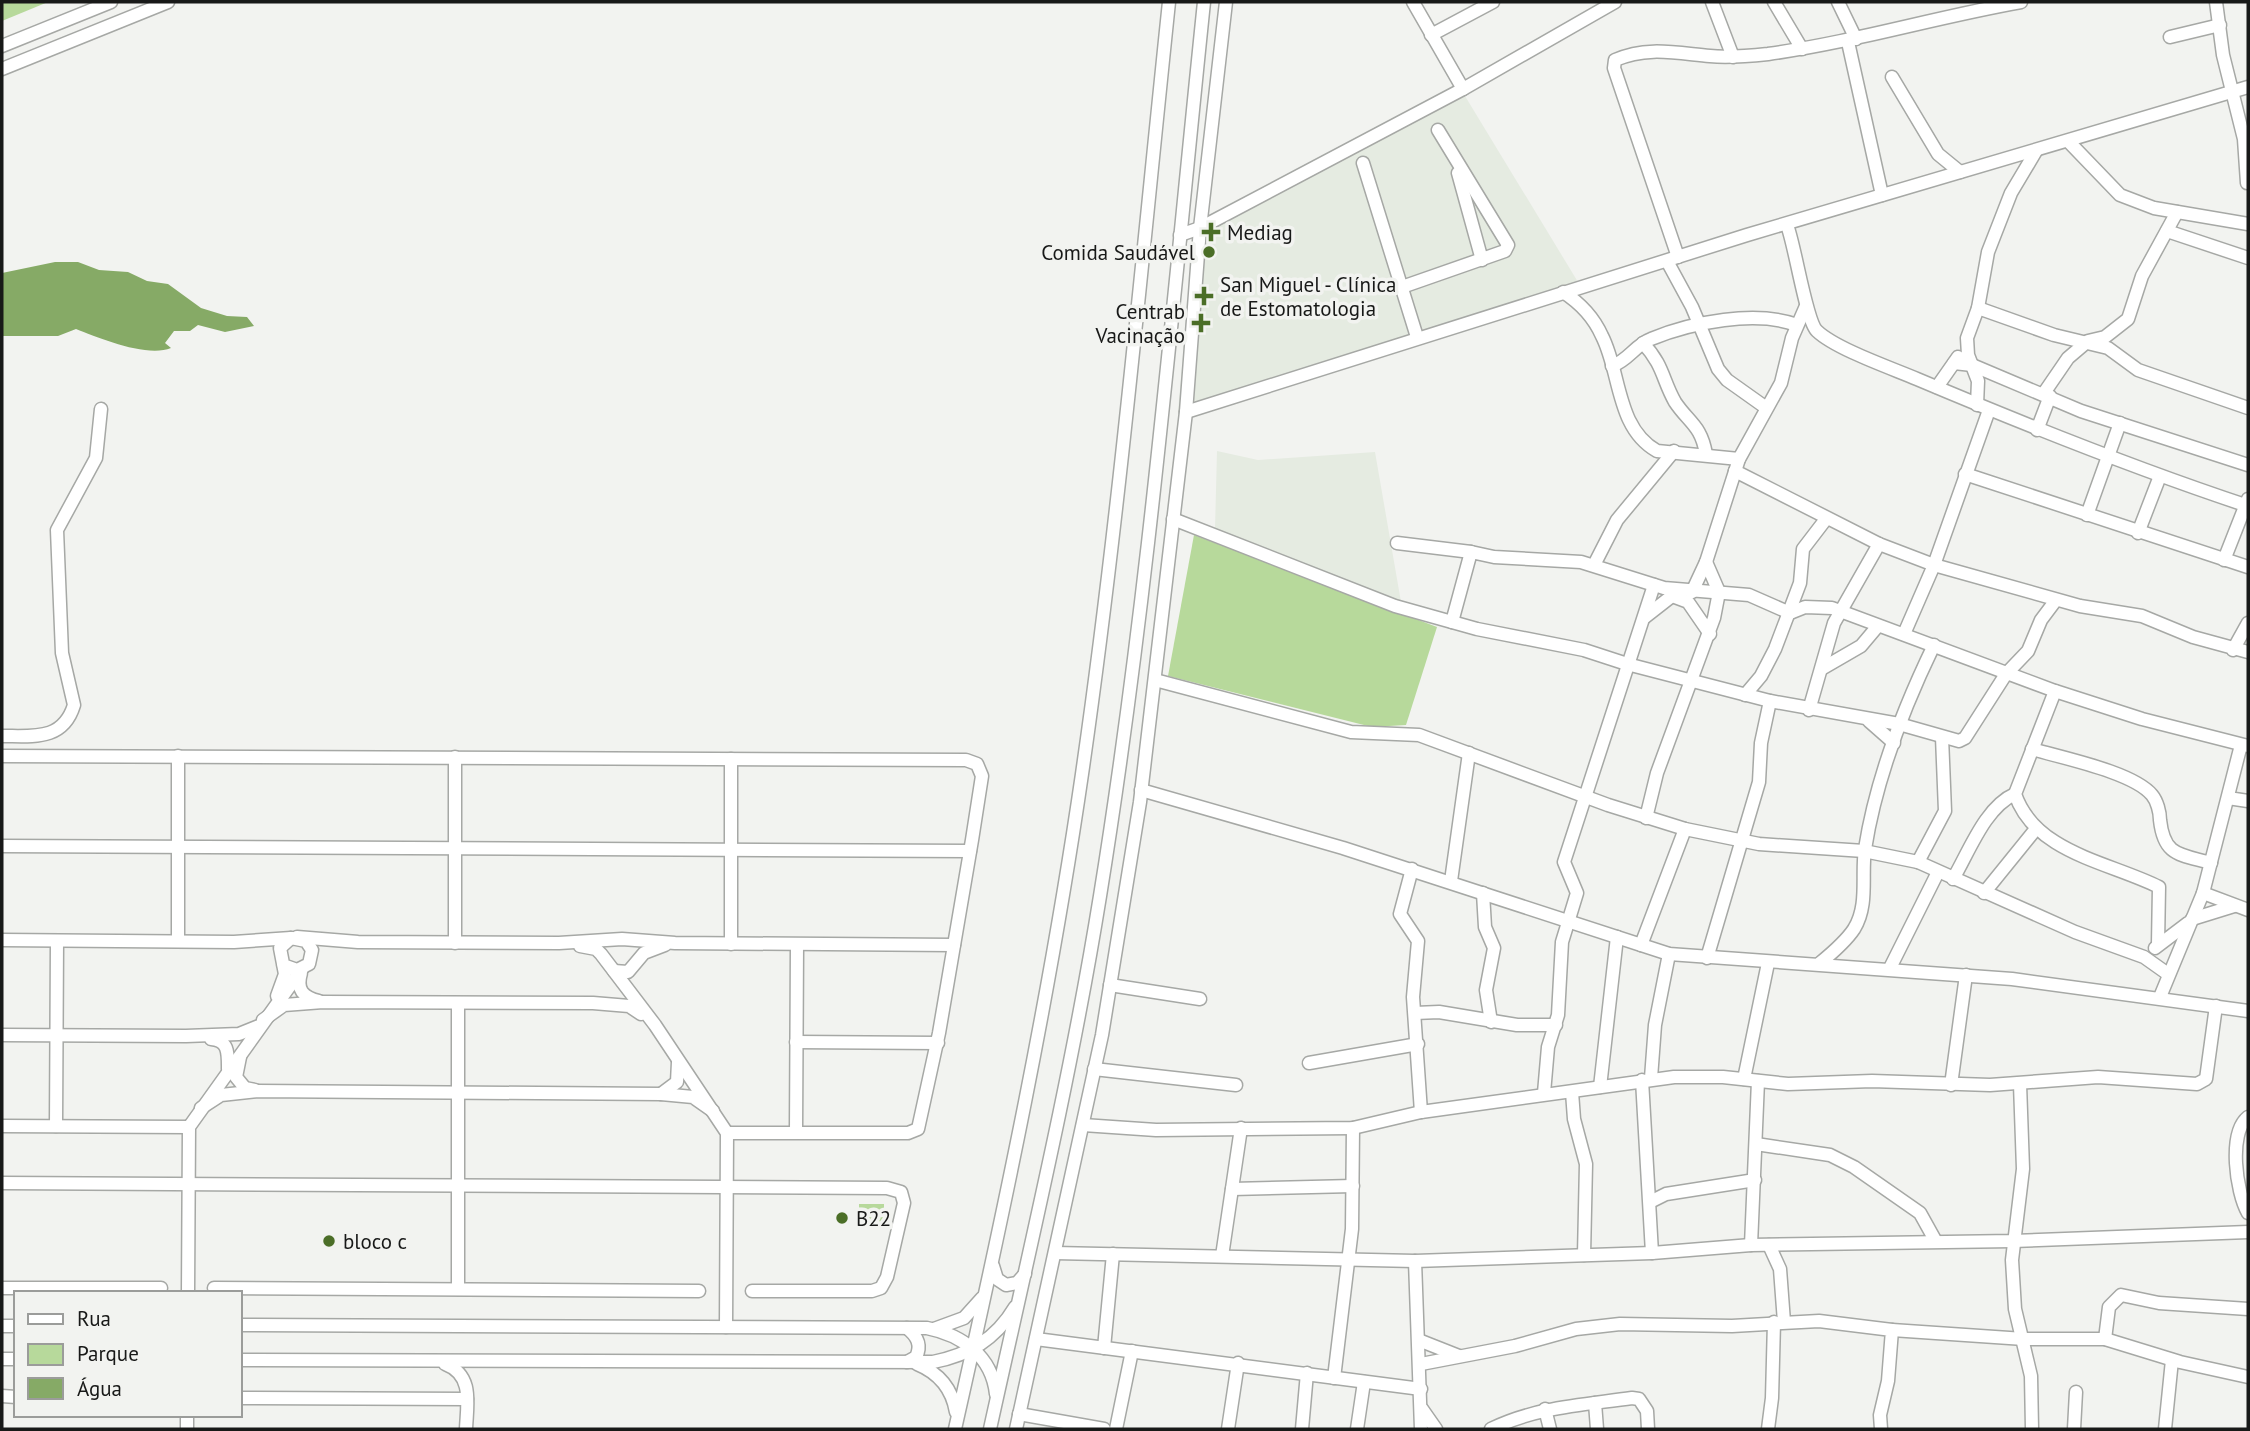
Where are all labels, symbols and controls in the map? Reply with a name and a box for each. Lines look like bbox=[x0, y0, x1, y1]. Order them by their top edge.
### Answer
place label: Mediag bbox=[1227, 219, 1293, 246]
marker: Mediag bbox=[1201, 222, 1221, 242]
place label: Comida Saudável bbox=[1041, 239, 1195, 266]
marker: Comida Saudável bbox=[1201, 244, 1217, 260]
place label: San Miguel - Clínica de Estomatologia bbox=[1220, 271, 1396, 322]
marker: San Miguel - Clínica de Estomatologia bbox=[1194, 286, 1214, 306]
place label: Centrab Vacinação bbox=[1095, 298, 1185, 349]
marker: Centrab Vacinação bbox=[1191, 313, 1211, 333]
place label: B22 bbox=[856, 1205, 891, 1232]
marker: B22 bbox=[834, 1210, 850, 1226]
place label: bloco c bbox=[343, 1228, 407, 1255]
marker: bloco c bbox=[321, 1233, 337, 1249]
legend bbox=[14, 1291, 242, 1417]
text: Rua bbox=[77, 1305, 111, 1332]
text: Parque bbox=[77, 1340, 139, 1367]
text: Água bbox=[77, 1375, 122, 1402]

